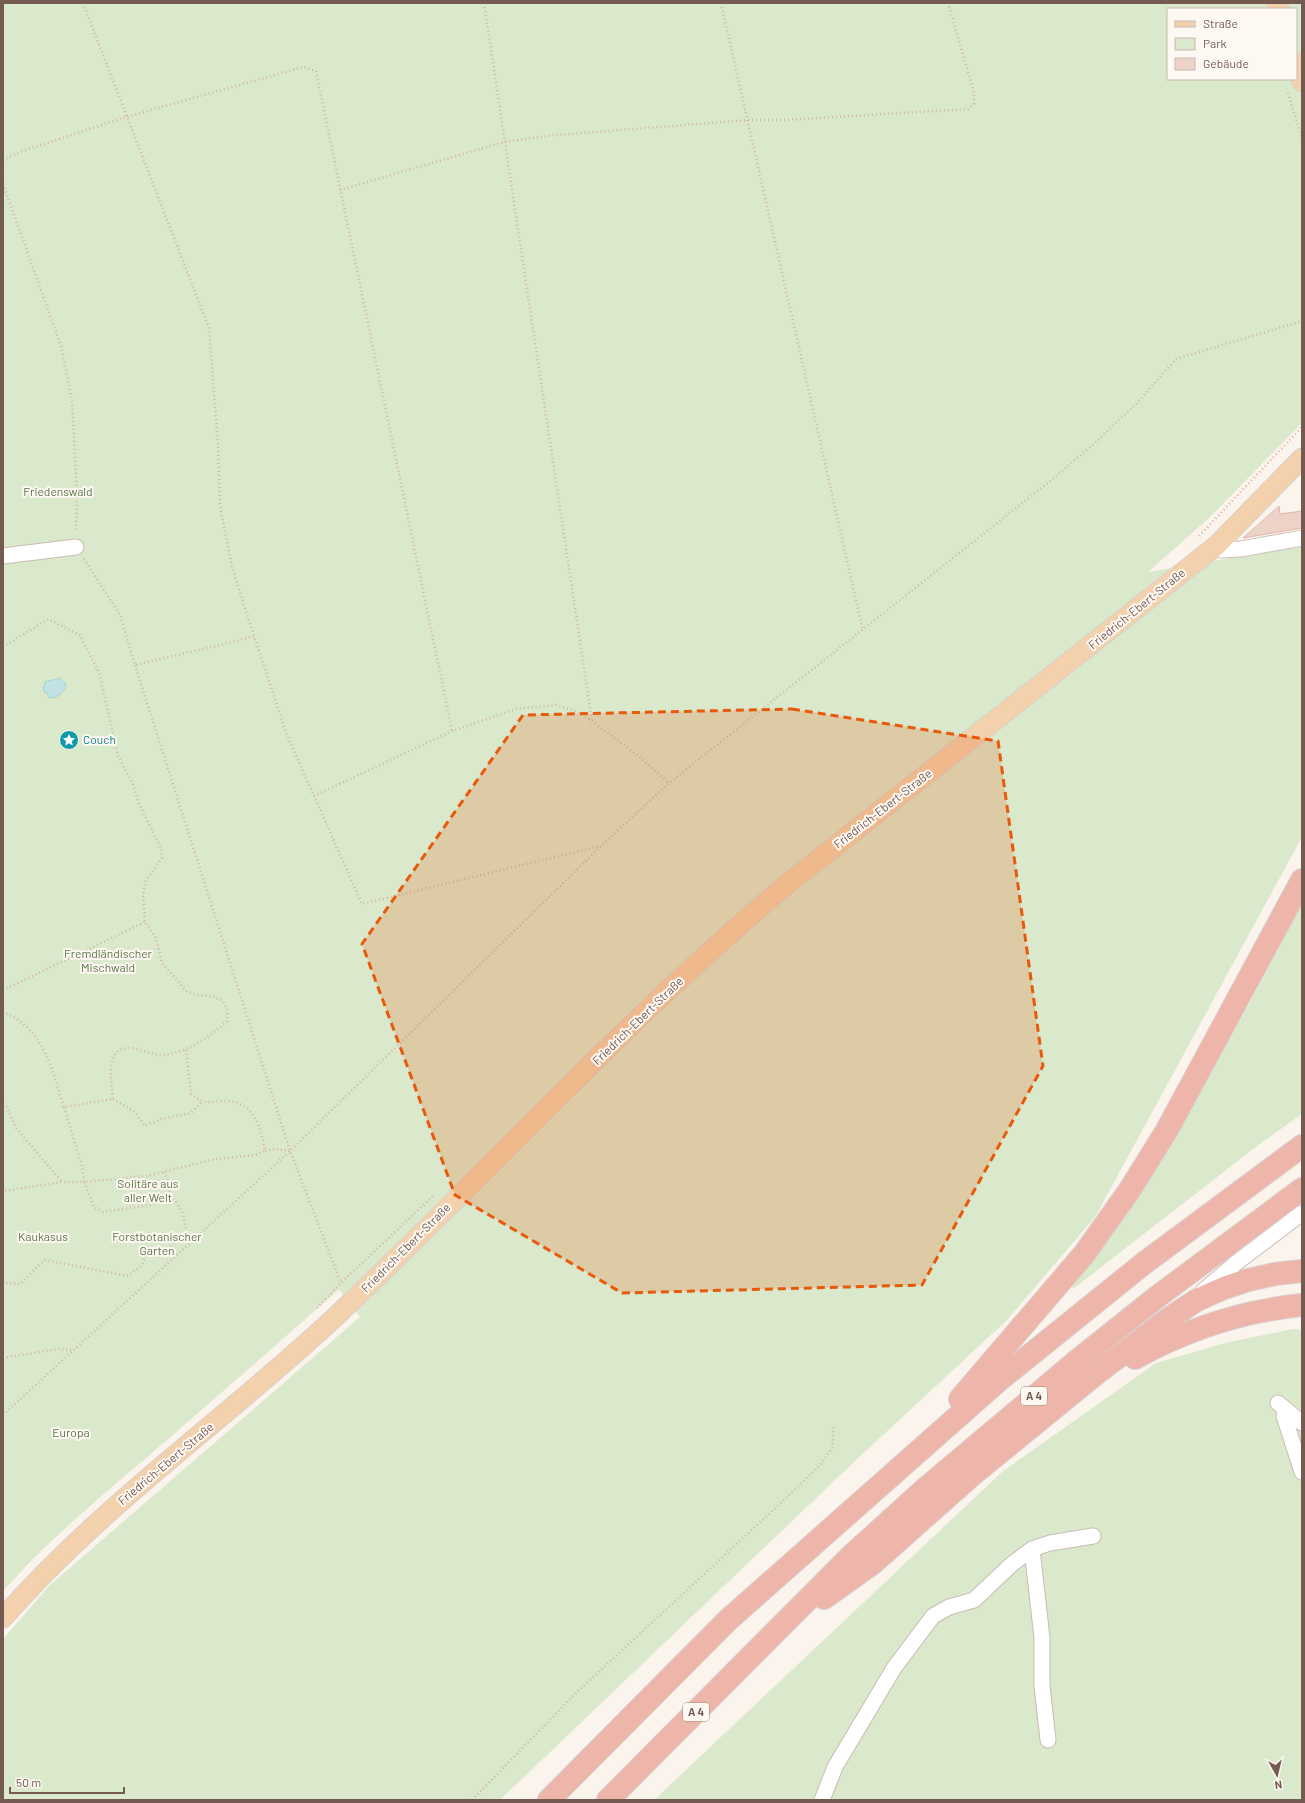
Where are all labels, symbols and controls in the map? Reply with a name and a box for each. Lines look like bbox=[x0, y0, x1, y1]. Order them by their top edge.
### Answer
legend bbox=[1167, 8, 1297, 80]
text: Straße bbox=[1203, 16, 1238, 30]
text: Park bbox=[1203, 36, 1227, 50]
text: Gebäude bbox=[1203, 56, 1249, 70]
park label: Friedenswald bbox=[23, 484, 93, 498]
street label: Friedrich-Ebert-Straße bbox=[1085, 565, 1188, 652]
place icon: Couch bbox=[58, 729, 80, 751]
place label: Couch bbox=[83, 732, 116, 746]
street label: Friedrich-Ebert-Straße bbox=[831, 766, 934, 851]
park label: Fremdländischer Mischwald bbox=[64, 946, 153, 974]
street label: Friedrich-Ebert-Straße bbox=[589, 973, 685, 1067]
park label: Solitäre aus aller Welt bbox=[117, 1176, 179, 1204]
street label: Friedrich-Ebert-Straße bbox=[358, 1200, 453, 1295]
park label: Kaukasus bbox=[18, 1229, 68, 1243]
park label: Forstbotanischer Garten bbox=[112, 1229, 202, 1257]
road number: A 4 bbox=[1021, 1387, 1047, 1405]
street label: Friedrich-Ebert-Straße bbox=[115, 1419, 216, 1507]
park label: Europa bbox=[52, 1425, 90, 1439]
road number: A 4 bbox=[683, 1703, 709, 1721]
north arrow bbox=[1257, 1755, 1297, 1795]
scale bar bbox=[10, 1769, 124, 1795]
text: 50 m bbox=[16, 1775, 41, 1789]
text: N bbox=[1274, 1778, 1283, 1792]

